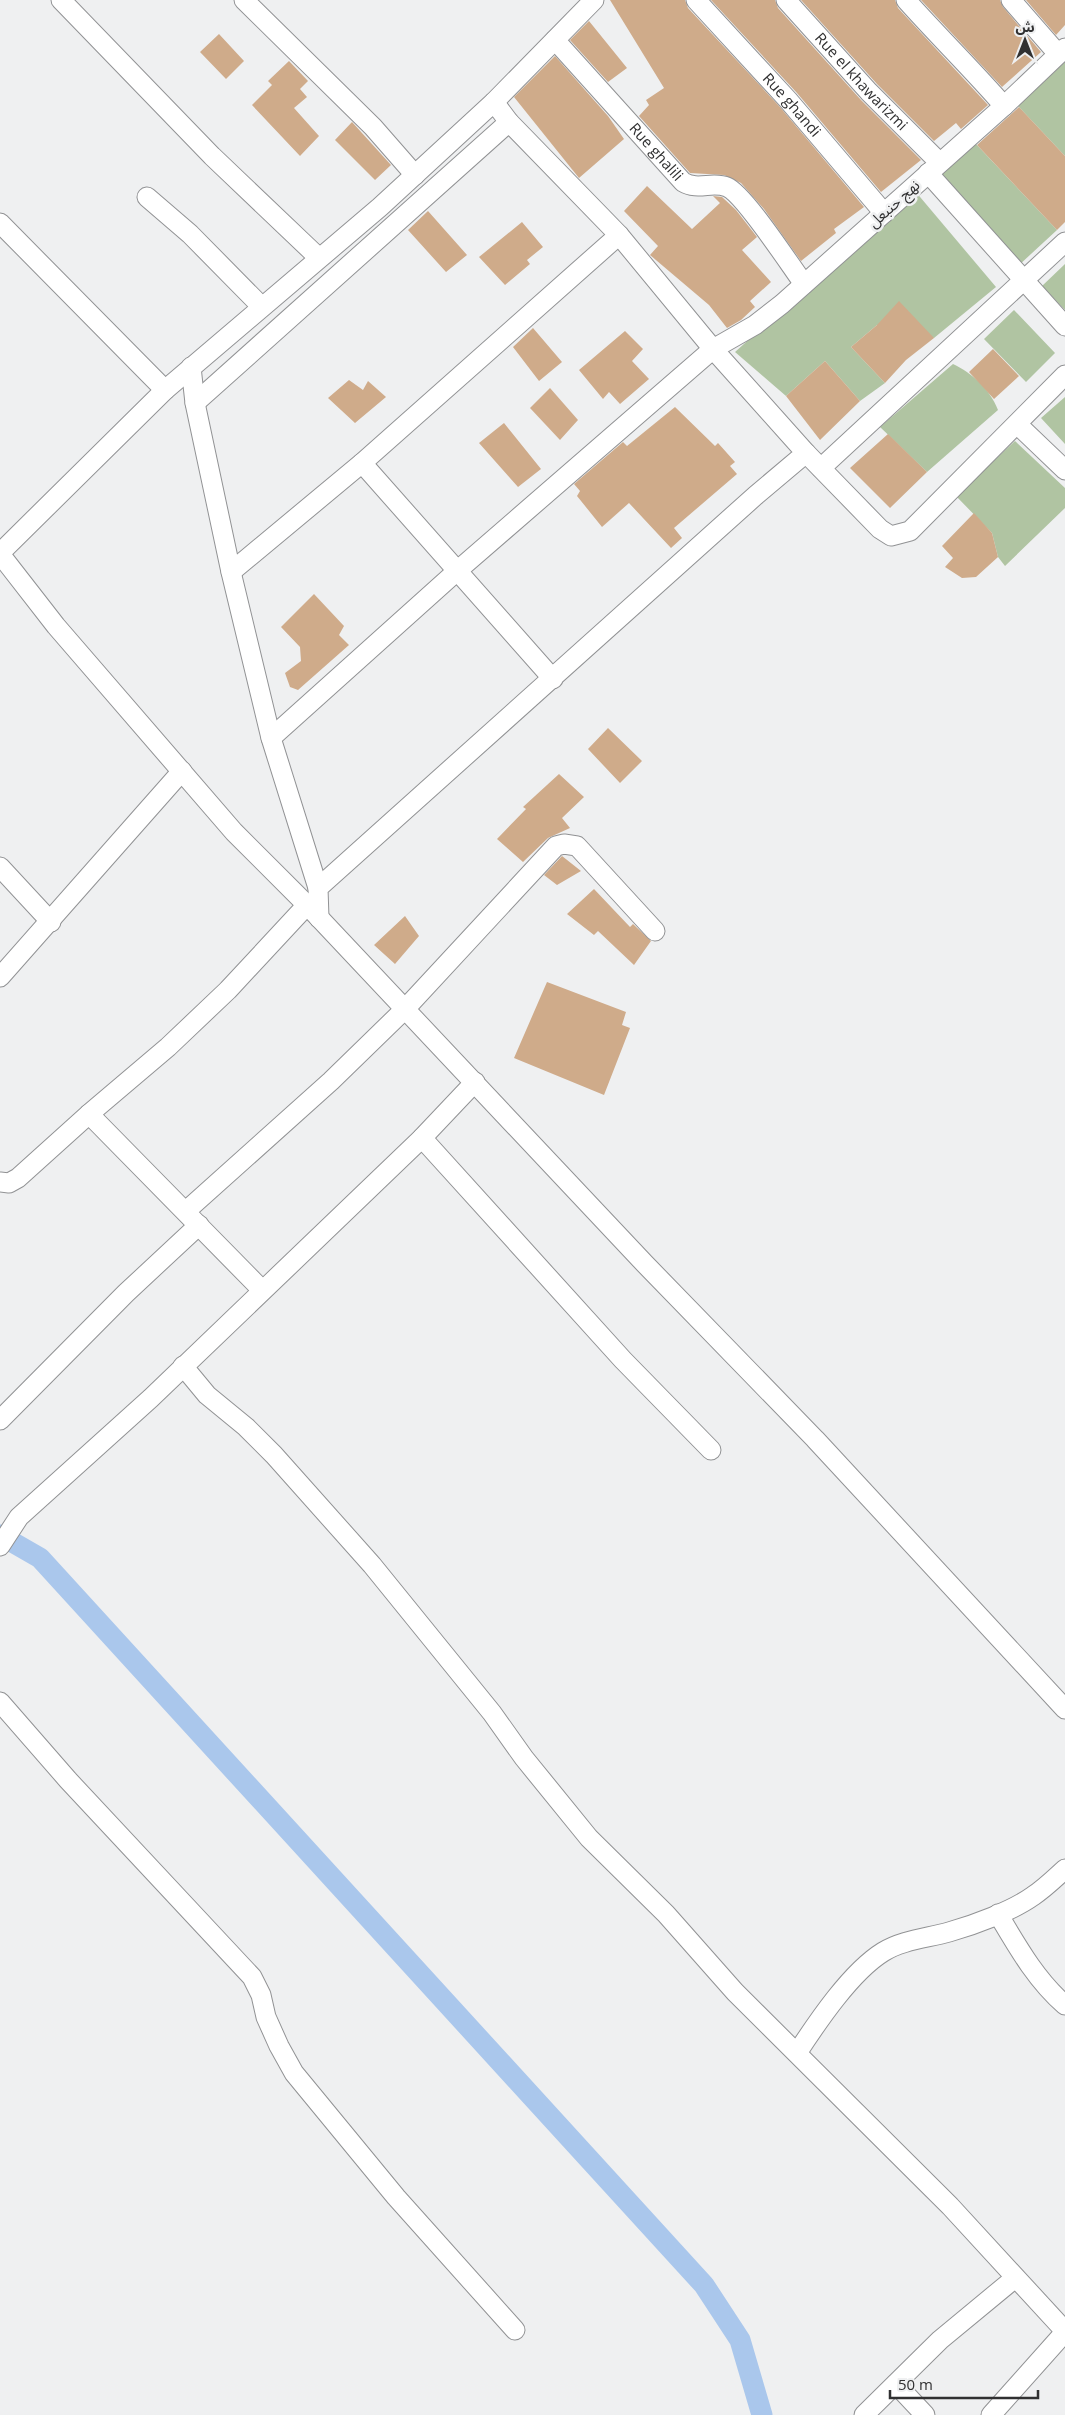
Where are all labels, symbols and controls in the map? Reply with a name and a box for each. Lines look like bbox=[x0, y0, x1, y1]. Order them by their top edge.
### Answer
north arrow bbox=[1000, 15, 1050, 65]
text: ش bbox=[1015, 17, 1035, 36]
street label: Rue el khawarizmi bbox=[811, 28, 913, 134]
street label: Rue ghandi bbox=[759, 68, 826, 140]
street label: Rue ghalili bbox=[625, 118, 688, 185]
street label: نهج حنبعل bbox=[863, 175, 926, 234]
scale bar bbox=[890, 2368, 1038, 2400]
text: 50 m bbox=[898, 2374, 933, 2394]

